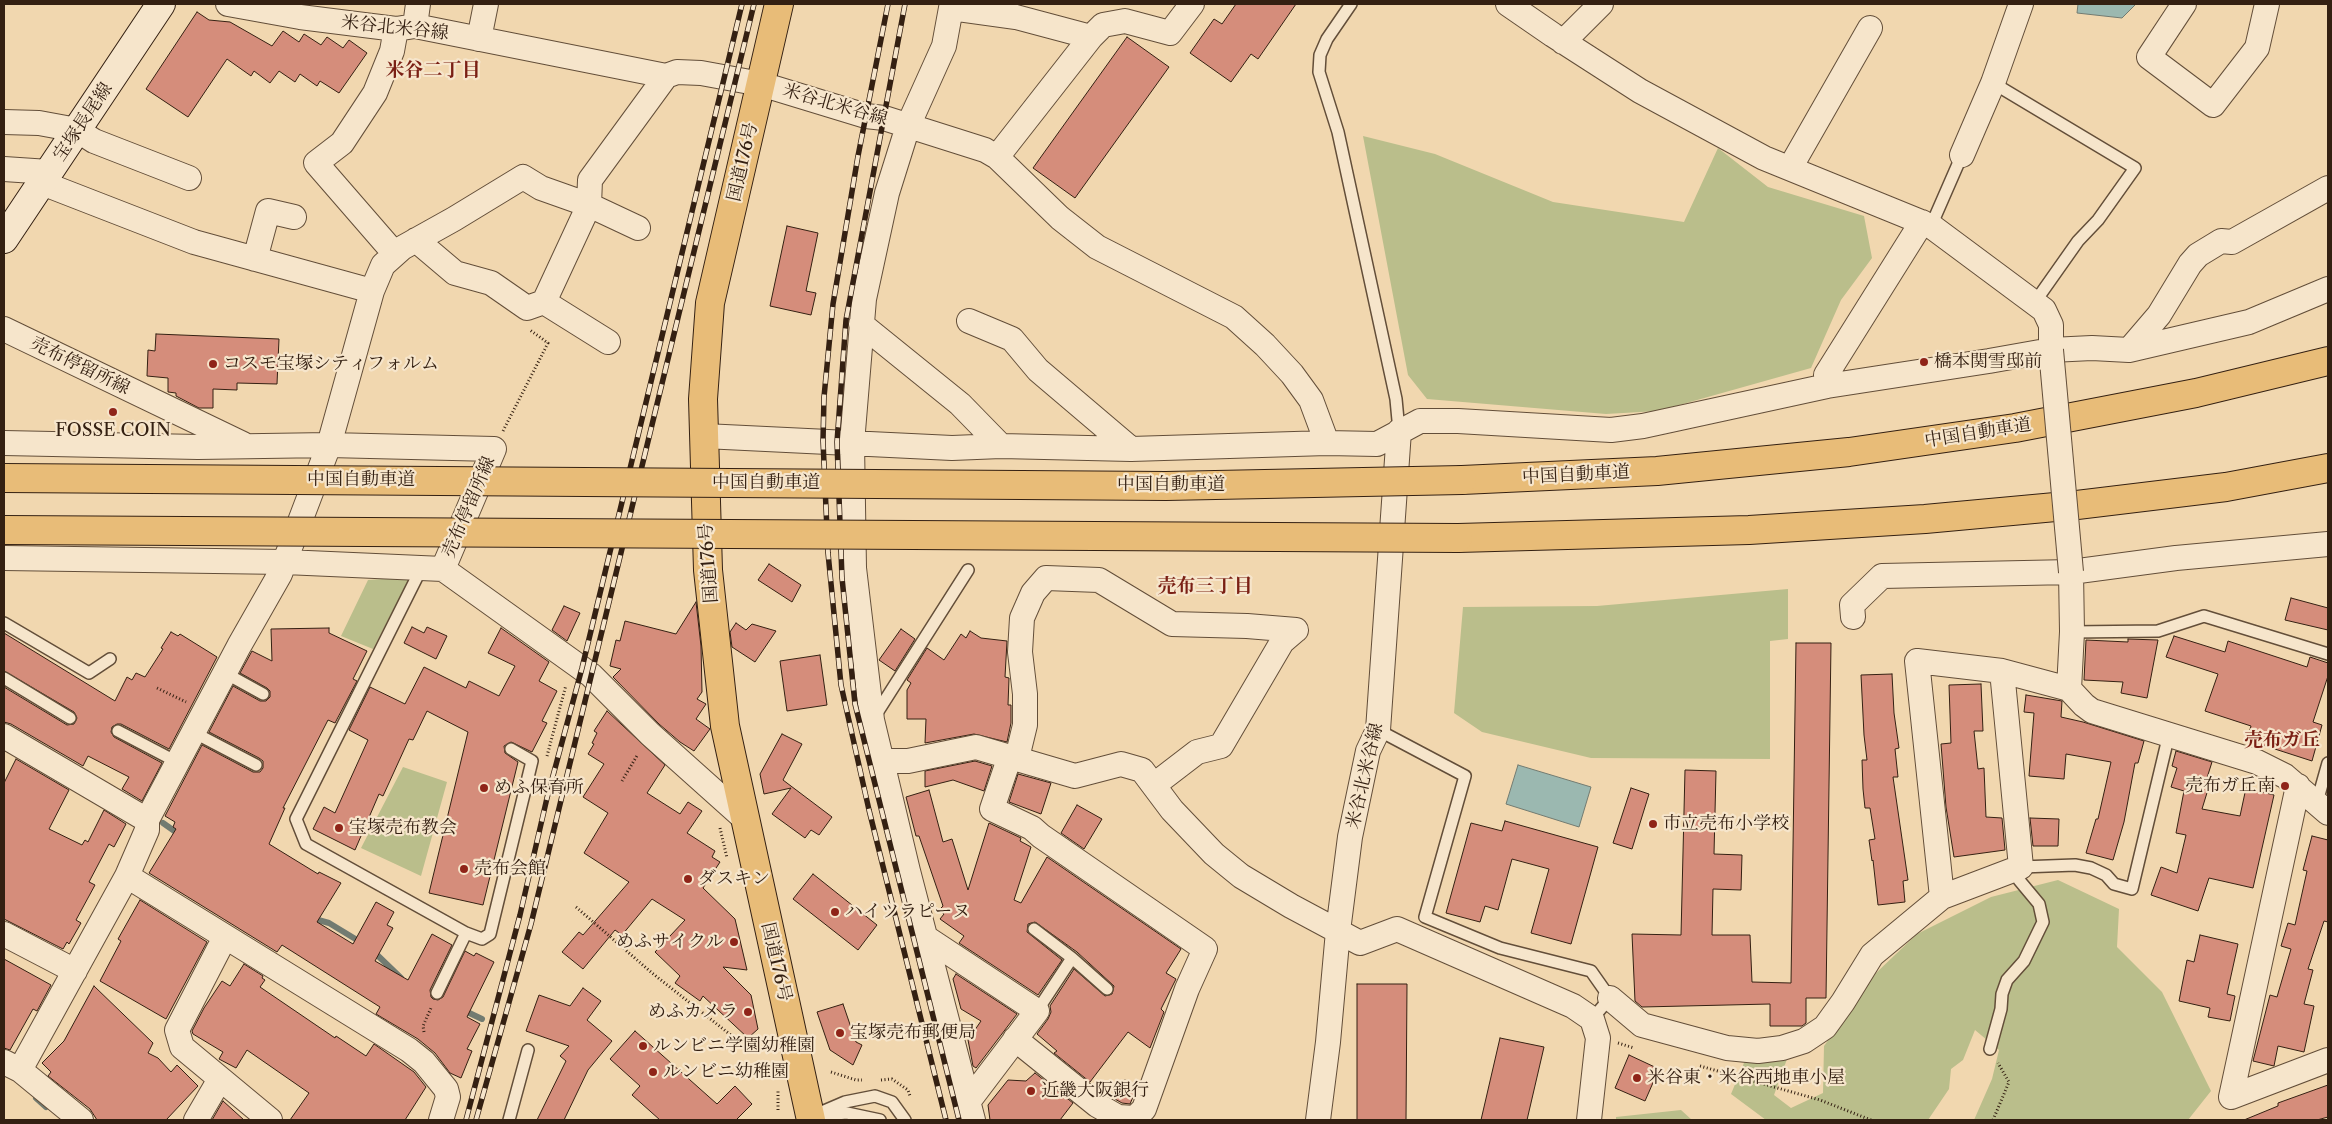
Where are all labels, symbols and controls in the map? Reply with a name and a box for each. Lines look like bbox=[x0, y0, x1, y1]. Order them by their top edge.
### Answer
street label: 米谷北米谷線 bbox=[340, 12, 450, 44]
district label: 米谷二丁目 bbox=[386, 60, 480, 82]
street label: 宝塚長尾線 bbox=[49, 79, 117, 165]
street label: 米谷北米谷線 bbox=[780, 80, 890, 130]
street label: 国道176号 bbox=[723, 120, 763, 204]
street label: 売布停留所線 bbox=[27, 333, 133, 399]
place label: 橋本関雪邸前 bbox=[1934, 351, 2042, 373]
place label: コスモ宝塚シティフォルム bbox=[223, 353, 439, 375]
marker: 橋本関雪邸前 bbox=[1918, 356, 1930, 368]
marker: コスモ宝塚シティフォルム bbox=[207, 358, 219, 370]
marker: FOSSE COIN bbox=[107, 406, 119, 418]
street label: 中国自動車道 bbox=[1923, 414, 2033, 452]
place label: FOSSE COIN bbox=[55, 420, 171, 442]
street label: 売布停留所線 bbox=[438, 453, 500, 561]
street label: 中国自動車道 bbox=[1522, 461, 1630, 489]
street label: 中国自動車道 bbox=[307, 469, 415, 491]
street label: 中国自動車道 bbox=[712, 472, 820, 494]
street label: 中国自動車道 bbox=[1117, 474, 1225, 496]
street label: 国道176号 bbox=[695, 522, 723, 604]
district label: 売布三丁目 bbox=[1158, 576, 1252, 598]
street label: 米谷北米谷線 bbox=[1342, 721, 1388, 831]
district label: 売布ガ丘 bbox=[2244, 730, 2320, 752]
place label: 売布ガ丘南 bbox=[2185, 775, 2275, 797]
place label: めふ保育所 bbox=[494, 777, 584, 799]
marker: 売布ガ丘南 bbox=[2279, 780, 2291, 792]
marker: めふ保育所 bbox=[478, 782, 490, 794]
place label: 市立売布小学校 bbox=[1663, 813, 1789, 835]
place label: 宝塚売布教会 bbox=[349, 817, 457, 839]
marker: 市立売布小学校 bbox=[1647, 818, 1659, 830]
marker: 宝塚売布教会 bbox=[333, 822, 345, 834]
place label: 売布会館 bbox=[474, 858, 546, 880]
marker: 売布会館 bbox=[458, 863, 470, 875]
place label: ダスキン bbox=[698, 868, 770, 890]
marker: ダスキン bbox=[682, 873, 694, 885]
place label: ハイツラピーヌ bbox=[845, 901, 970, 923]
marker: ハイツラピーヌ bbox=[829, 906, 841, 918]
street label: 国道176号 bbox=[756, 920, 796, 1004]
place label: めふサイクル bbox=[616, 931, 724, 953]
marker: めふサイクル bbox=[728, 936, 740, 948]
place label: めふカメラ bbox=[648, 1001, 738, 1023]
marker: めふカメラ bbox=[742, 1006, 754, 1018]
place label: 宝塚売布郵便局 bbox=[850, 1022, 976, 1044]
marker: 宝塚売布郵便局 bbox=[834, 1027, 846, 1039]
place label: ルンビニ学園幼稚園 bbox=[653, 1035, 815, 1057]
marker: ルンビニ学園幼稚園 bbox=[637, 1040, 649, 1052]
place label: ルンビニ幼稚園 bbox=[663, 1061, 789, 1083]
marker: ルンビニ幼稚園 bbox=[647, 1066, 659, 1078]
place label: 米谷東・米谷西地車小屋 bbox=[1647, 1067, 1845, 1089]
marker: 米谷東・米谷西地車小屋 bbox=[1631, 1072, 1643, 1084]
place label: 近畿大阪銀行 bbox=[1041, 1080, 1149, 1102]
marker: 近畿大阪銀行 bbox=[1025, 1085, 1037, 1097]

